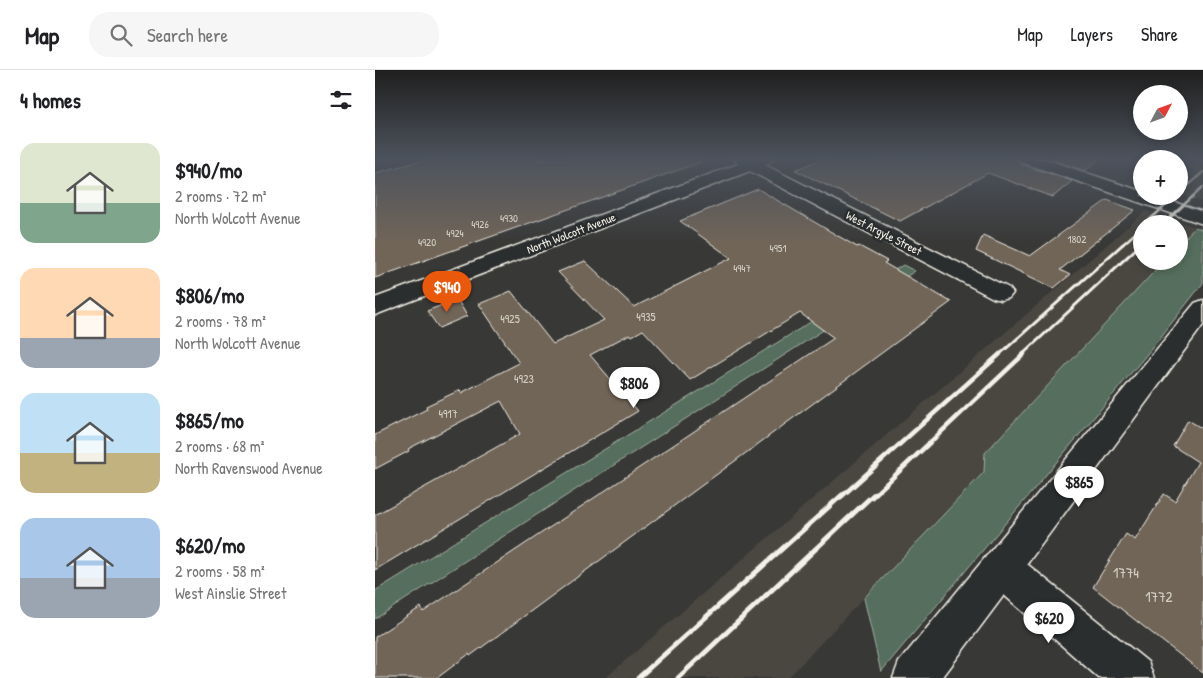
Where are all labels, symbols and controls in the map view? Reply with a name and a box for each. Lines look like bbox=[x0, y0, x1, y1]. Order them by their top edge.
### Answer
search box bbox=[89, 12, 439, 57]
text: Map bbox=[25, 19, 59, 51]
icon: search bbox=[107, 21, 135, 49]
text: Search here bbox=[147, 22, 228, 48]
text: Map bbox=[1017, 22, 1043, 47]
text: Layers bbox=[1071, 22, 1113, 47]
text: Share bbox=[1141, 22, 1178, 47]
north arrow bbox=[1133, 85, 1187, 140]
map controls bbox=[1133, 85, 1188, 270]
text: 4 homes bbox=[20, 86, 81, 115]
icon: filters bbox=[327, 86, 355, 114]
button: + bbox=[1133, 150, 1188, 205]
text: $940/mo bbox=[175, 156, 242, 185]
icon: home bbox=[60, 163, 120, 223]
text: 2 rooms · 72 m² bbox=[175, 185, 266, 207]
text: North Wolcott Avenue bbox=[175, 207, 301, 229]
street label: West Argyle Street bbox=[843, 207, 926, 260]
street label: North Wolcott Avenue bbox=[524, 208, 618, 258]
house number: 4930 bbox=[500, 211, 518, 225]
button: − bbox=[1133, 215, 1188, 270]
house number: 4926 bbox=[471, 217, 489, 231]
house number: 4924 bbox=[446, 226, 464, 240]
house number: 1802 bbox=[1068, 232, 1086, 246]
house number: 4920 bbox=[418, 235, 436, 249]
house number: 4951 bbox=[770, 241, 786, 255]
house number: 4947 bbox=[733, 261, 751, 275]
pin: $940 bbox=[417, 270, 477, 313]
text: $940 bbox=[433, 276, 461, 298]
text: $806/mo bbox=[175, 281, 244, 310]
icon: home bbox=[60, 288, 120, 348]
house number: 4935 bbox=[636, 308, 656, 325]
text: 2 rooms · 78 m² bbox=[175, 310, 266, 332]
house number: 4925 bbox=[500, 310, 520, 327]
text: North Wolcott Avenue bbox=[175, 332, 301, 354]
pin: $806 bbox=[604, 366, 664, 409]
house number: 4923 bbox=[514, 370, 534, 387]
text: $806 bbox=[620, 372, 648, 394]
house number: 4917 bbox=[438, 405, 458, 422]
text: $865/mo bbox=[175, 406, 244, 435]
icon: home bbox=[60, 413, 120, 473]
text: 2 rooms · 68 m² bbox=[175, 435, 264, 457]
text: North Ravenswood Avenue bbox=[175, 457, 323, 479]
pin: $865 bbox=[1049, 466, 1109, 508]
text: $865 bbox=[1065, 471, 1093, 493]
text: $620/mo bbox=[175, 531, 245, 560]
icon: home bbox=[60, 538, 120, 598]
text: 2 rooms · 58 m² bbox=[175, 560, 265, 582]
house number: 1774 bbox=[1113, 562, 1139, 583]
text: West Ainslie Street bbox=[175, 582, 287, 604]
house number: 1772 bbox=[1145, 586, 1173, 607]
pin: $620 bbox=[1019, 602, 1079, 644]
text: $620 bbox=[1034, 607, 1064, 629]

